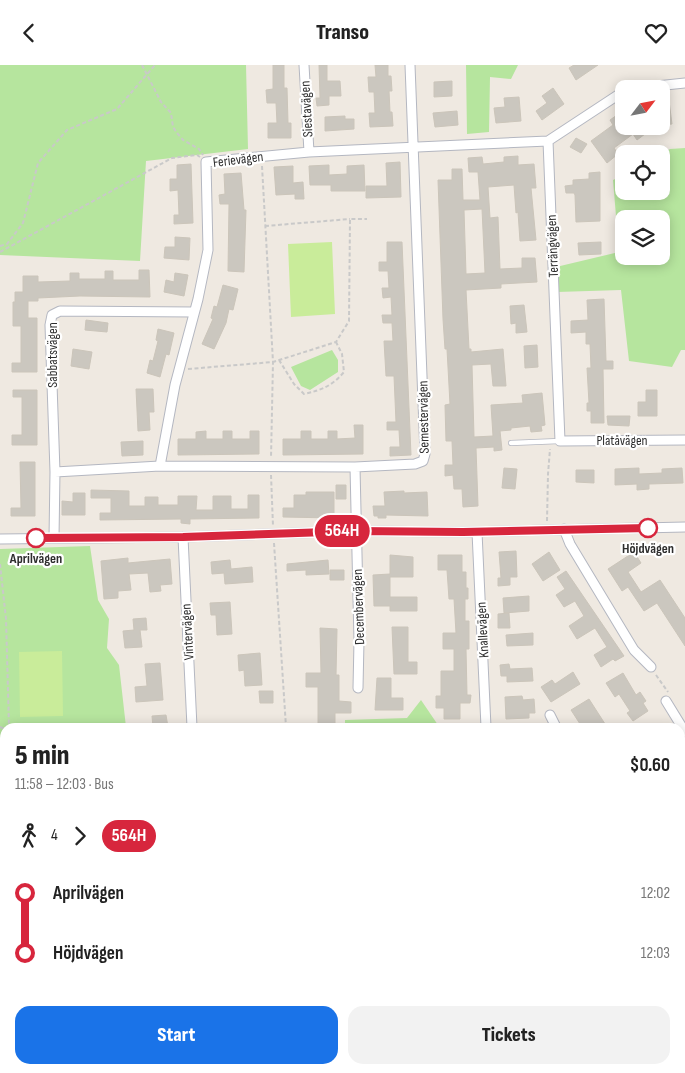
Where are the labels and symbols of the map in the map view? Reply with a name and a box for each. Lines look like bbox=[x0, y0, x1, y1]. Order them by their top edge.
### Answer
street label: Siestavägen bbox=[297, 80, 316, 138]
north arrow bbox=[615, 80, 670, 135]
street label: Ferievägen bbox=[212, 148, 264, 171]
street label: Terrängvägen bbox=[543, 214, 562, 278]
street label: Sabbatsvägen bbox=[44, 322, 61, 388]
street label: Semestervägen bbox=[414, 380, 433, 454]
street label: Platåvägen bbox=[596, 432, 648, 449]
line badge: 564H bbox=[307, 515, 377, 547]
marker: Höjdvägen bbox=[638, 518, 658, 538]
marker: Aprilvägen bbox=[26, 528, 46, 548]
place label: Höjdvägen bbox=[622, 540, 674, 557]
place label: Aprilvägen bbox=[9, 550, 62, 567]
street label: Decembervägen bbox=[349, 569, 368, 645]
street label: Knallevägen bbox=[473, 601, 492, 658]
street label: Vintervägen bbox=[178, 603, 197, 661]

